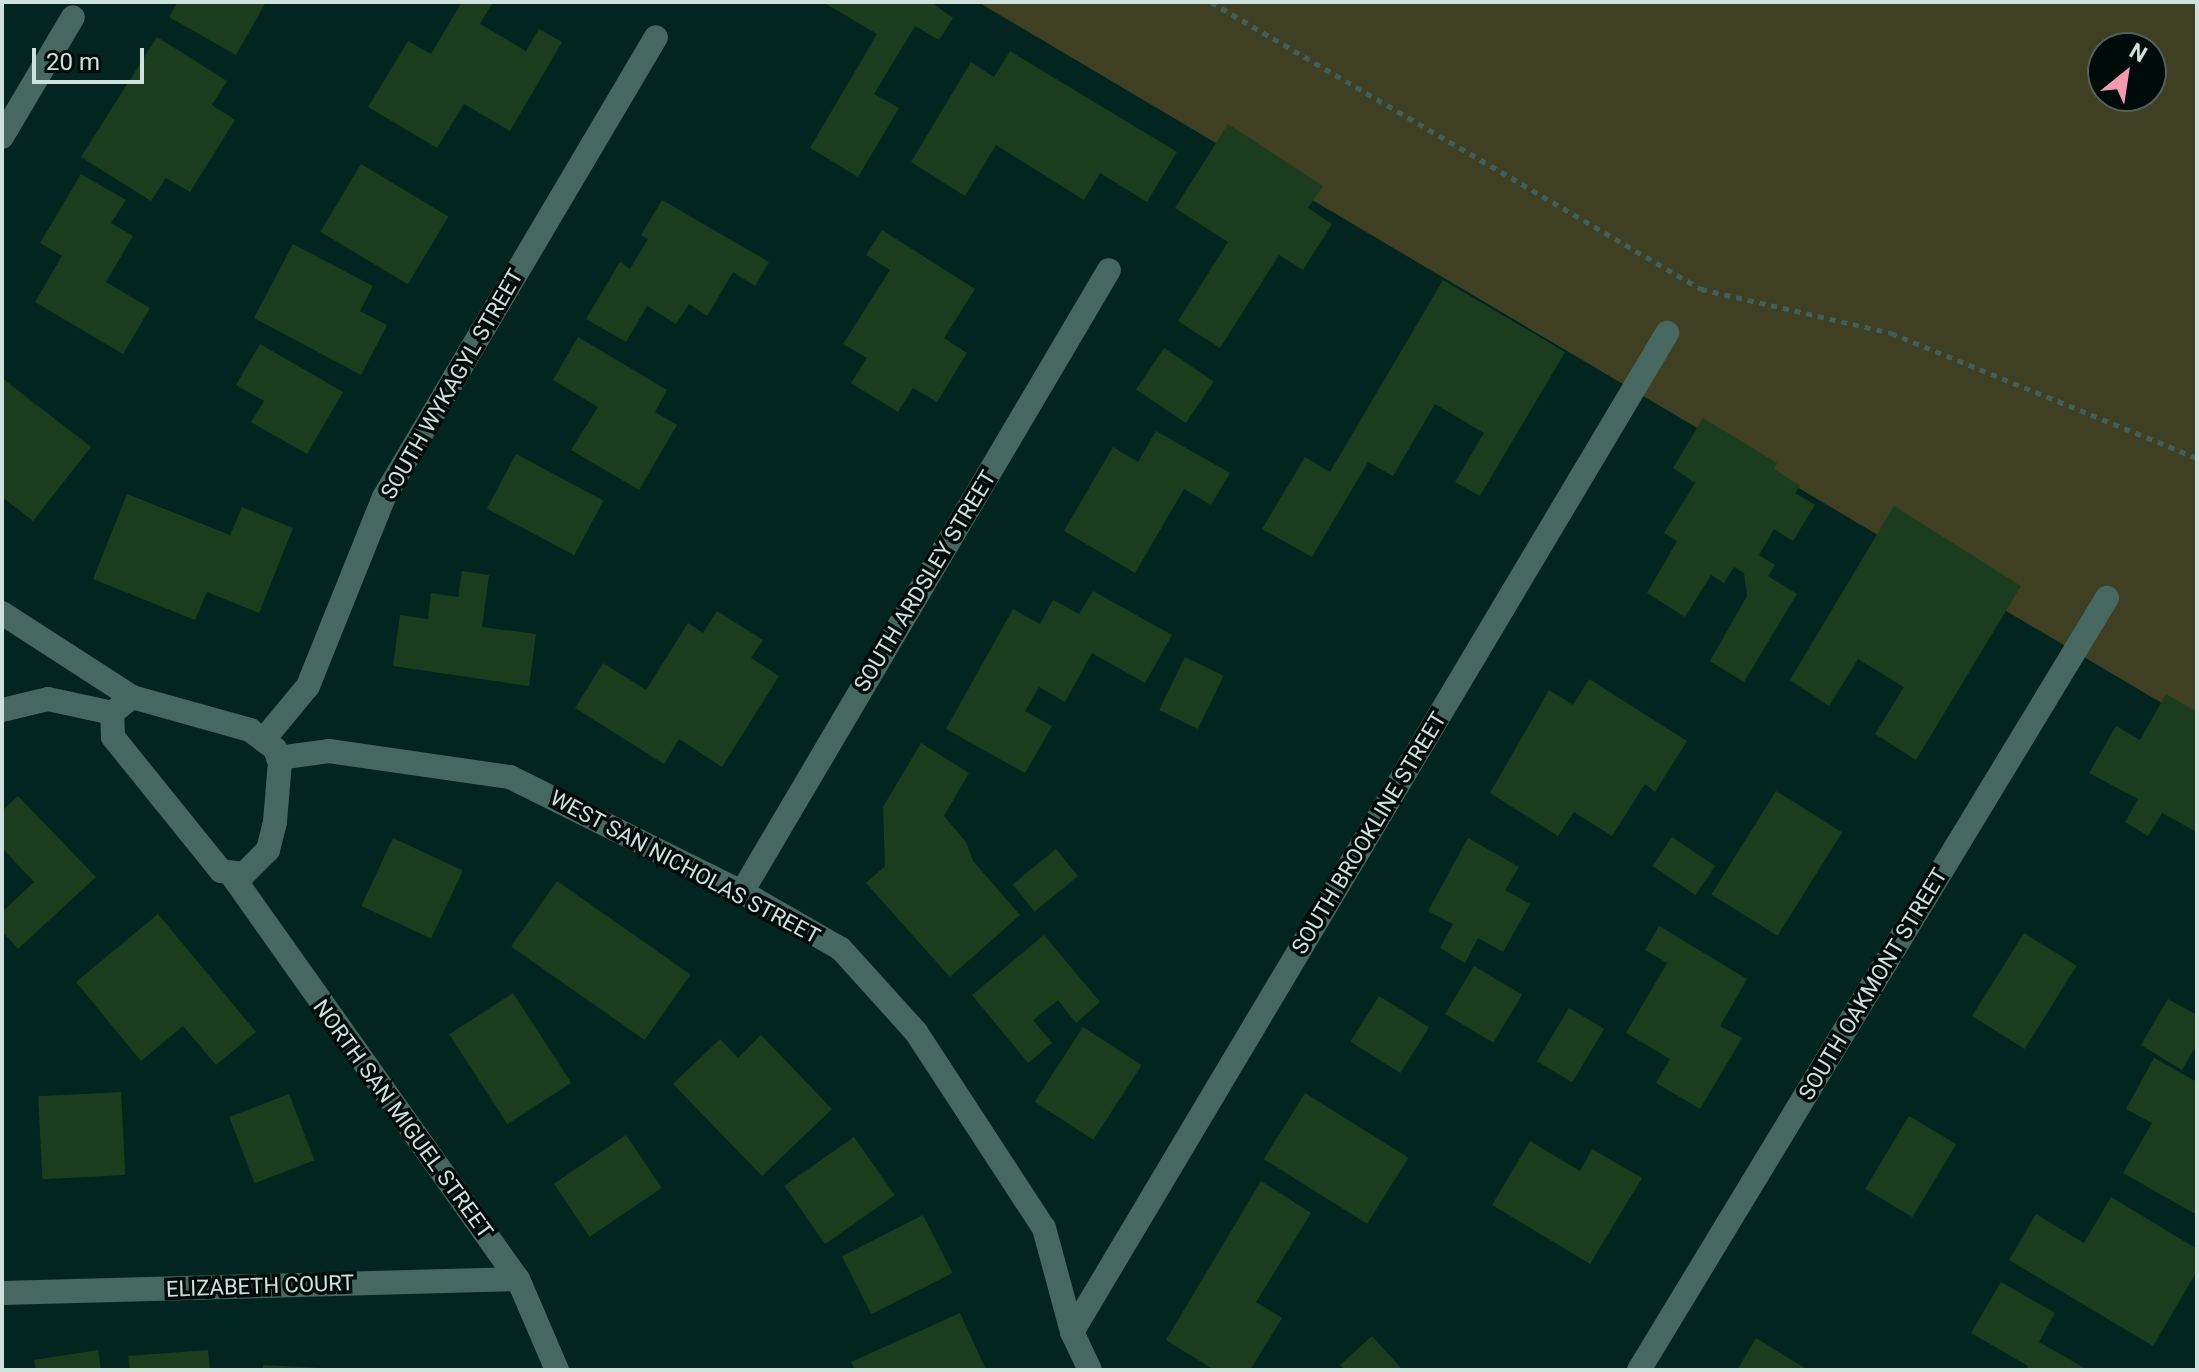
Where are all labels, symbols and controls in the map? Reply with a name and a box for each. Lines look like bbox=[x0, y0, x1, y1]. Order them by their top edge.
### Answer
scale bar bbox=[36, 32, 148, 82]
north arrow bbox=[2087, 32, 2167, 112]
text: N bbox=[2125, 38, 2151, 67]
text: 20 m bbox=[46, 48, 100, 76]
street label: SOUTH WYKAGYL STREET bbox=[375, 264, 529, 504]
street label: SOUTH ARDSLEY STREET bbox=[848, 466, 1002, 696]
street label: SOUTH BROOKLINE STREET bbox=[1286, 707, 1452, 959]
street label: WEST SAN NICHOLAS STREET bbox=[545, 784, 825, 950]
street label: SOUTH OAKMONT STREET bbox=[1793, 863, 1953, 1105]
street label: NORTH SAN MIGUEL STREET bbox=[307, 994, 499, 1244]
street label: ELIZABETH COURT bbox=[165, 1270, 355, 1302]

